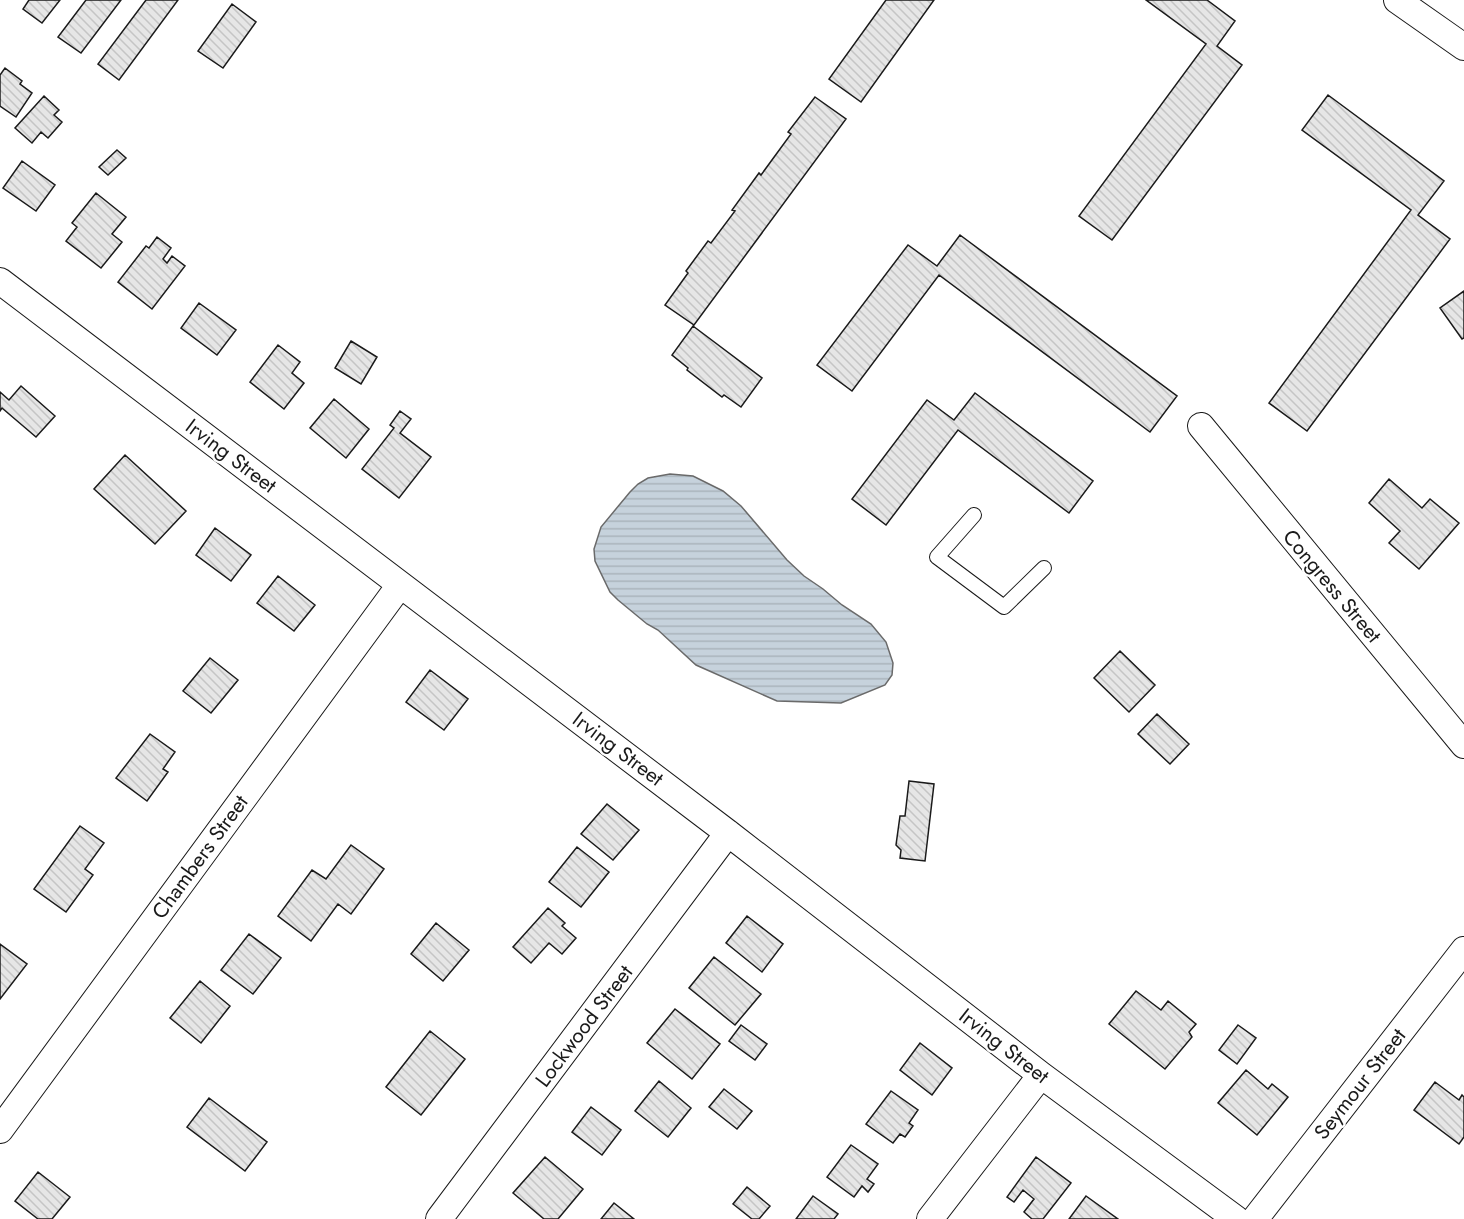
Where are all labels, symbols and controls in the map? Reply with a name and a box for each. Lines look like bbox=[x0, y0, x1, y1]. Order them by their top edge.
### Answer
street label: Irving Street bbox=[179, 412, 283, 500]
street label: Congress Street bbox=[1276, 523, 1388, 649]
street label: Irving Street bbox=[566, 705, 670, 793]
street label: Chambers Street bbox=[145, 789, 255, 925]
street label: Lockwood Street bbox=[528, 959, 640, 1093]
street label: Irving Street bbox=[953, 1001, 1055, 1091]
street label: Seymour Street bbox=[1307, 1022, 1413, 1146]

